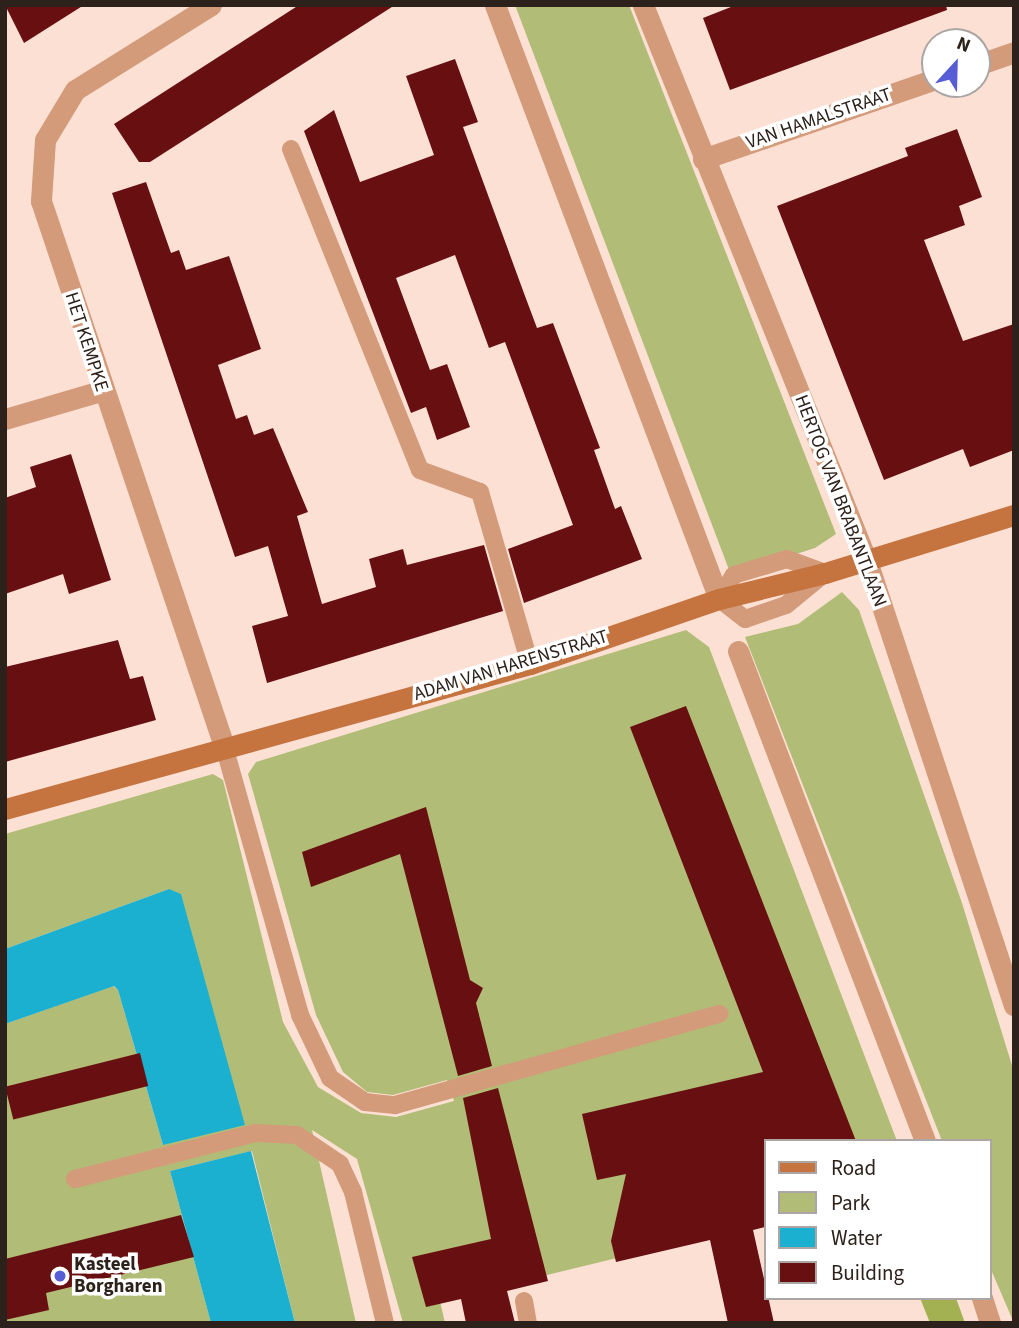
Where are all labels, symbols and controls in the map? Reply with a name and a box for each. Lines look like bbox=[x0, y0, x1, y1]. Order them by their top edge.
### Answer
north arrow bbox=[921, 28, 991, 98]
text: N bbox=[952, 30, 974, 60]
street label: VAN HAMALSTRAAT bbox=[743, 83, 895, 155]
street label: HET KEMPKE bbox=[59, 290, 113, 394]
street label: HERTOG VAN BRABANTLAAN bbox=[789, 392, 891, 610]
street label: ADAM VAN HARENSTRAAT bbox=[411, 626, 611, 706]
legend bbox=[764, 1139, 991, 1300]
text: Road bbox=[831, 1153, 876, 1183]
text: Park bbox=[831, 1188, 870, 1218]
text: Water bbox=[831, 1223, 882, 1253]
place label: Kasteel Borgharen bbox=[74, 1254, 163, 1298]
text: Building bbox=[831, 1258, 904, 1288]
marker: Kasteel Borgharen bbox=[52, 1268, 68, 1284]

